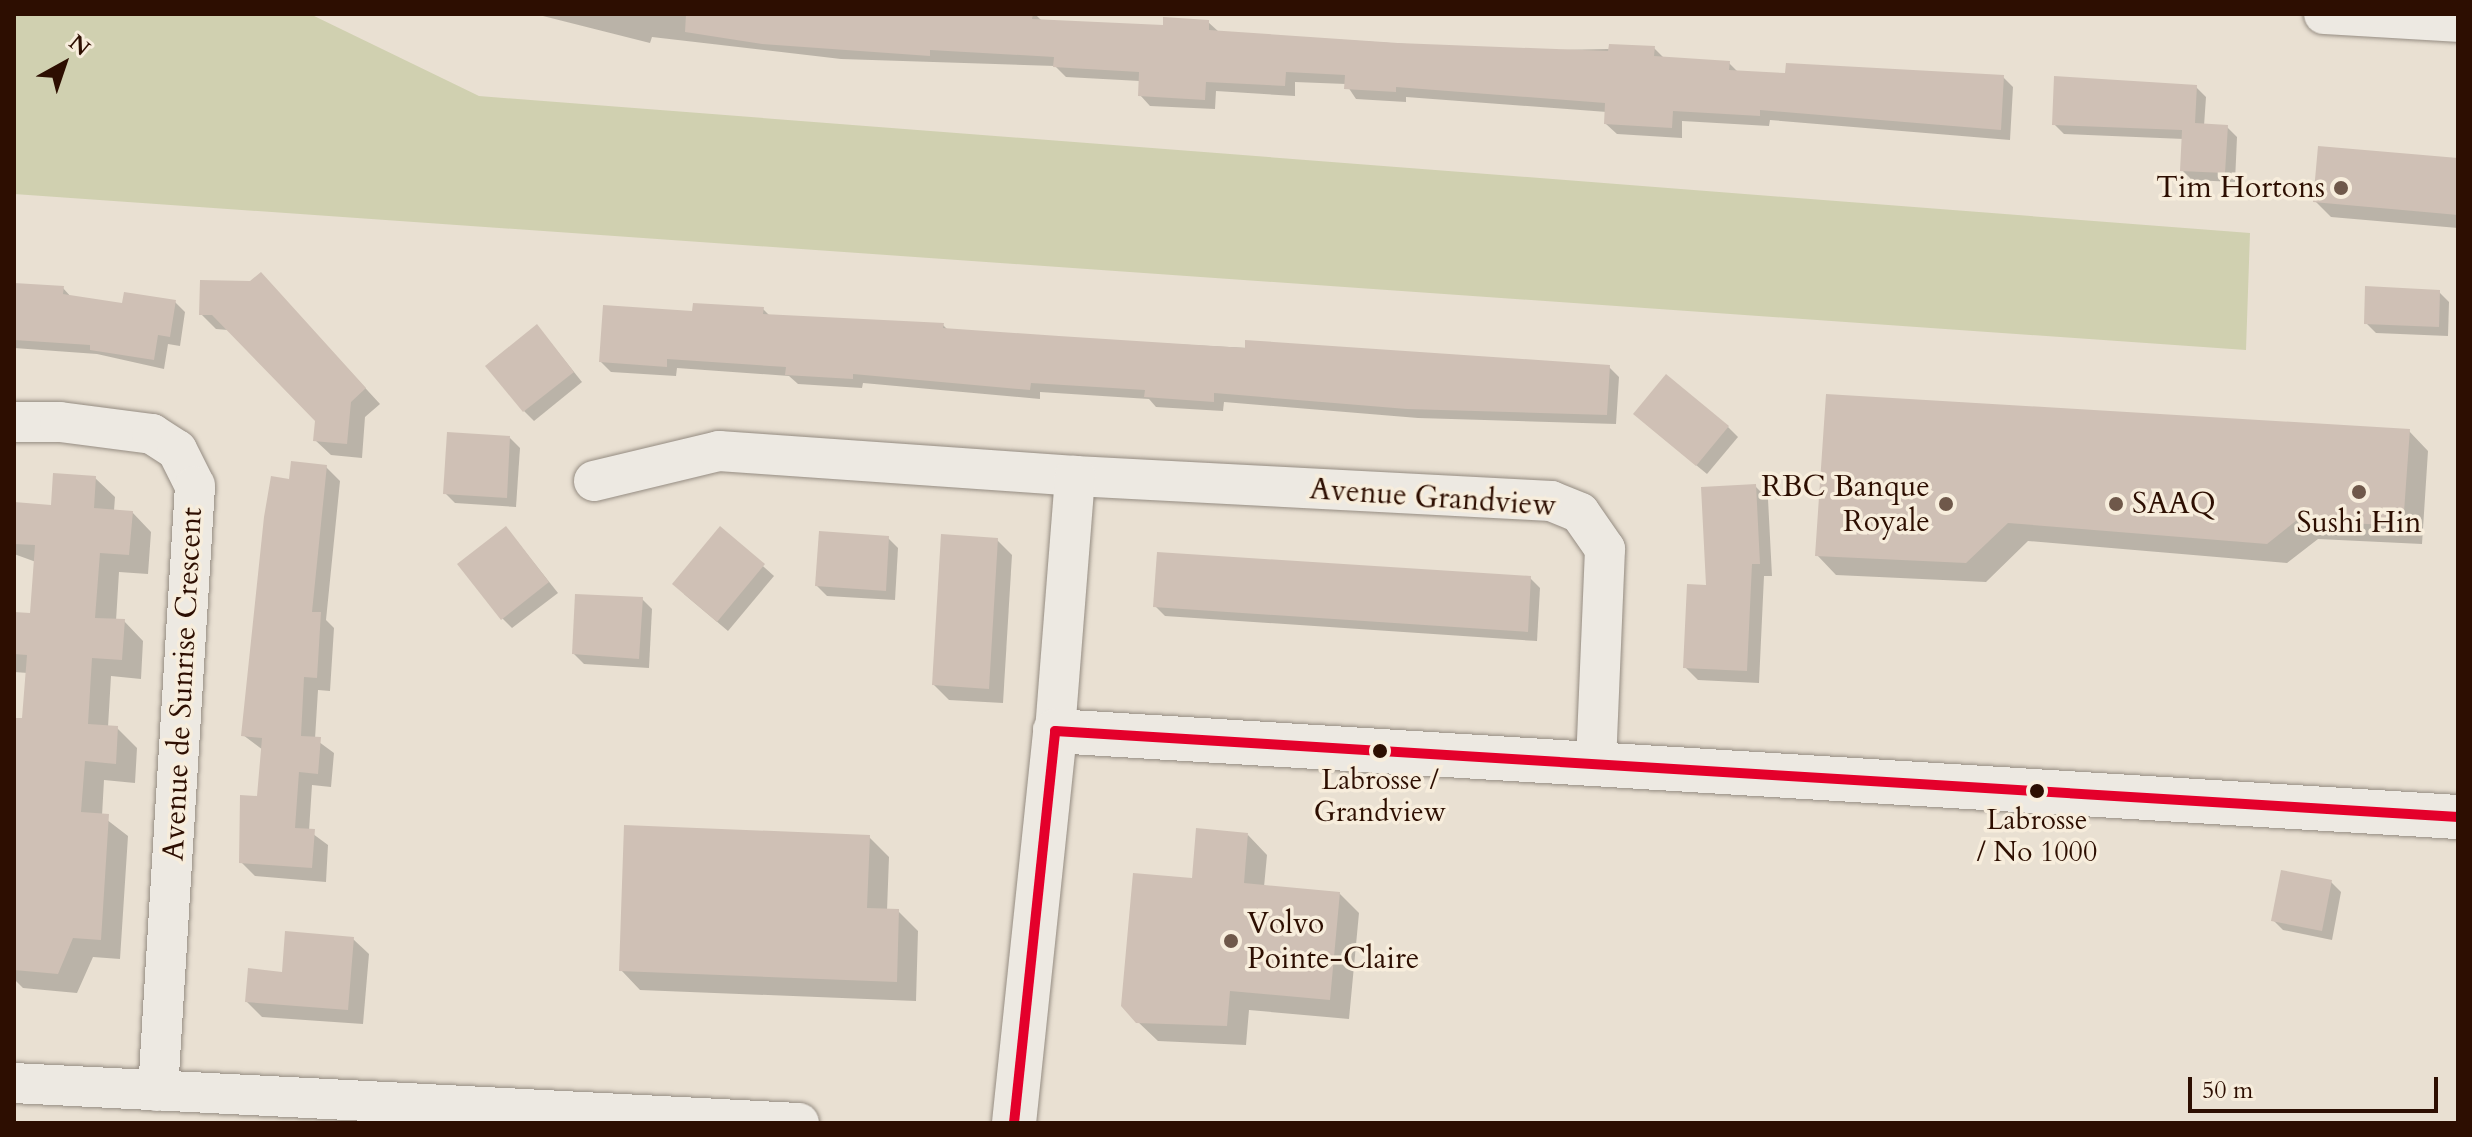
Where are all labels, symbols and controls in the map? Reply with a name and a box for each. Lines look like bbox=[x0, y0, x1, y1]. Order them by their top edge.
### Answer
north arrow bbox=[24, 24, 104, 104]
text: N bbox=[62, 28, 96, 63]
place label: Tim Hortons bbox=[2156, 170, 2325, 206]
marker: Tim Hortons bbox=[2332, 179, 2350, 197]
place label: RBC Banque Royale bbox=[1761, 469, 1930, 540]
street label: Avenue Grandview bbox=[1308, 471, 1558, 525]
marker: Sushi Hin bbox=[2350, 483, 2368, 501]
place label: SAAQ bbox=[2132, 486, 2216, 522]
marker: RBC Banque Royale bbox=[1937, 495, 1955, 513]
marker: SAAQ bbox=[2107, 495, 2125, 513]
place label: Sushi Hin bbox=[2296, 505, 2422, 541]
street label: Avenue de Sunrise Crescent bbox=[156, 506, 210, 862]
marker: Labrosse / Grandview bbox=[1372, 743, 1388, 759]
place label: Labrosse / Grandview bbox=[1314, 763, 1446, 829]
marker: Labrosse / No 1000 bbox=[2029, 783, 2045, 799]
place label: Labrosse / No 1000 bbox=[1977, 803, 2097, 869]
place label: Volvo Pointe-Claire bbox=[1247, 906, 1419, 976]
marker: Volvo Pointe-Claire bbox=[1222, 932, 1240, 950]
scale bar bbox=[2192, 1061, 2442, 1111]
text: 50 m bbox=[2202, 1074, 2253, 1107]

